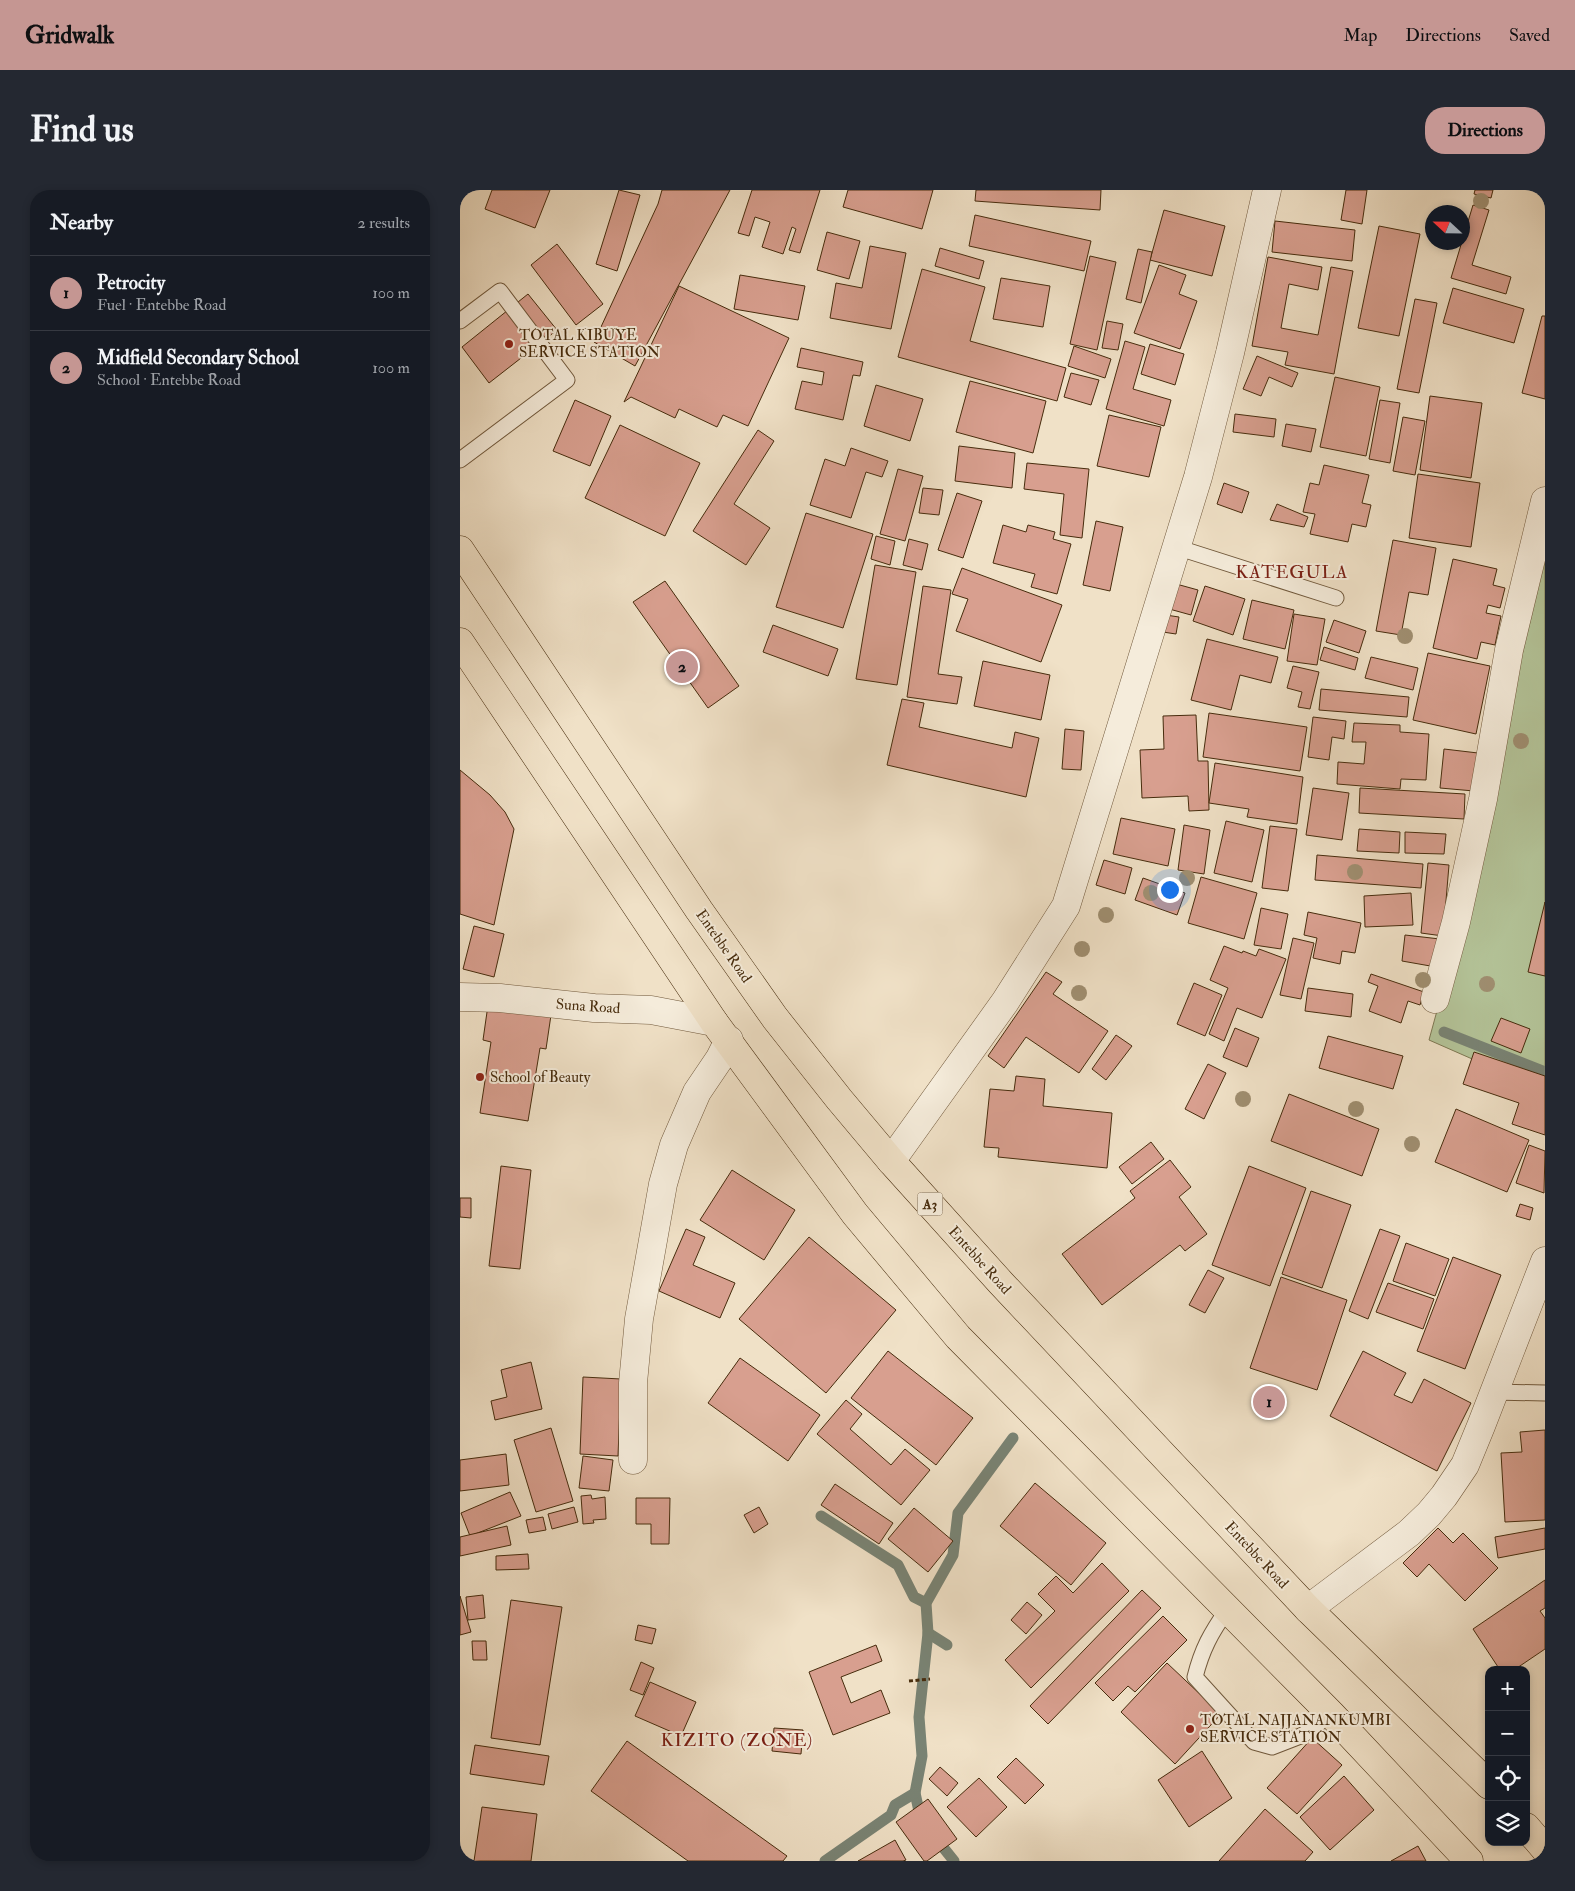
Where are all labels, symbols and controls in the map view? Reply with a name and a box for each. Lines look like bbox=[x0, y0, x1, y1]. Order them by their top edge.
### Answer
text: Gridwalk bbox=[25, 20, 114, 51]
text: Map bbox=[1344, 24, 1377, 47]
text: Directions bbox=[1405, 24, 1481, 47]
text: Saved bbox=[1509, 24, 1550, 47]
button: Directions bbox=[1425, 107, 1545, 154]
text: Find us bbox=[30, 108, 134, 152]
north arrow bbox=[1425, 205, 1470, 250]
text: Nearby bbox=[50, 209, 113, 236]
text: 2 results bbox=[357, 213, 410, 233]
text: Petrocity bbox=[97, 271, 165, 295]
text: 1 bbox=[63, 283, 69, 303]
text: 100 m bbox=[372, 283, 410, 303]
text: Fuel · Entebbe Road bbox=[97, 295, 226, 315]
place label: TOTAL KIBUYE SERVICE STATION bbox=[519, 326, 661, 362]
marker: TOTAL KIBUYE SERVICE STATION bbox=[503, 338, 515, 350]
text: Midfield Secondary School bbox=[97, 346, 299, 370]
text: 2 bbox=[62, 358, 70, 378]
text: 100 m bbox=[372, 358, 410, 378]
text: School · Entebbe Road bbox=[97, 370, 241, 390]
district label: KATEGULA bbox=[1236, 561, 1348, 584]
pin: 2 bbox=[666, 648, 698, 686]
your location bbox=[1157, 877, 1183, 903]
street label: Entebbe Road bbox=[691, 906, 756, 987]
street label: Suna Road bbox=[555, 995, 621, 1018]
place label: School of Beauty bbox=[490, 1068, 591, 1087]
marker: School of Beauty bbox=[474, 1071, 486, 1083]
road number: A3 bbox=[918, 1192, 942, 1216]
street label: Entebbe Road bbox=[944, 1222, 1016, 1299]
pin: 1 bbox=[1253, 1383, 1285, 1421]
street label: Entebbe Road bbox=[1221, 1518, 1293, 1593]
map controls bbox=[1485, 1666, 1530, 1846]
button: + bbox=[1485, 1666, 1530, 1711]
place label: TOTAL NAJJANANKUMBI SERVICE STATION bbox=[1200, 1711, 1391, 1747]
button: − bbox=[1485, 1711, 1530, 1756]
marker: TOTAL NAJJANANKUMBI SERVICE STATION bbox=[1184, 1723, 1196, 1735]
district label: KIZITO (ZONE) bbox=[661, 1729, 813, 1752]
button: locate bbox=[1485, 1756, 1530, 1801]
button: layers bbox=[1485, 1801, 1530, 1846]

